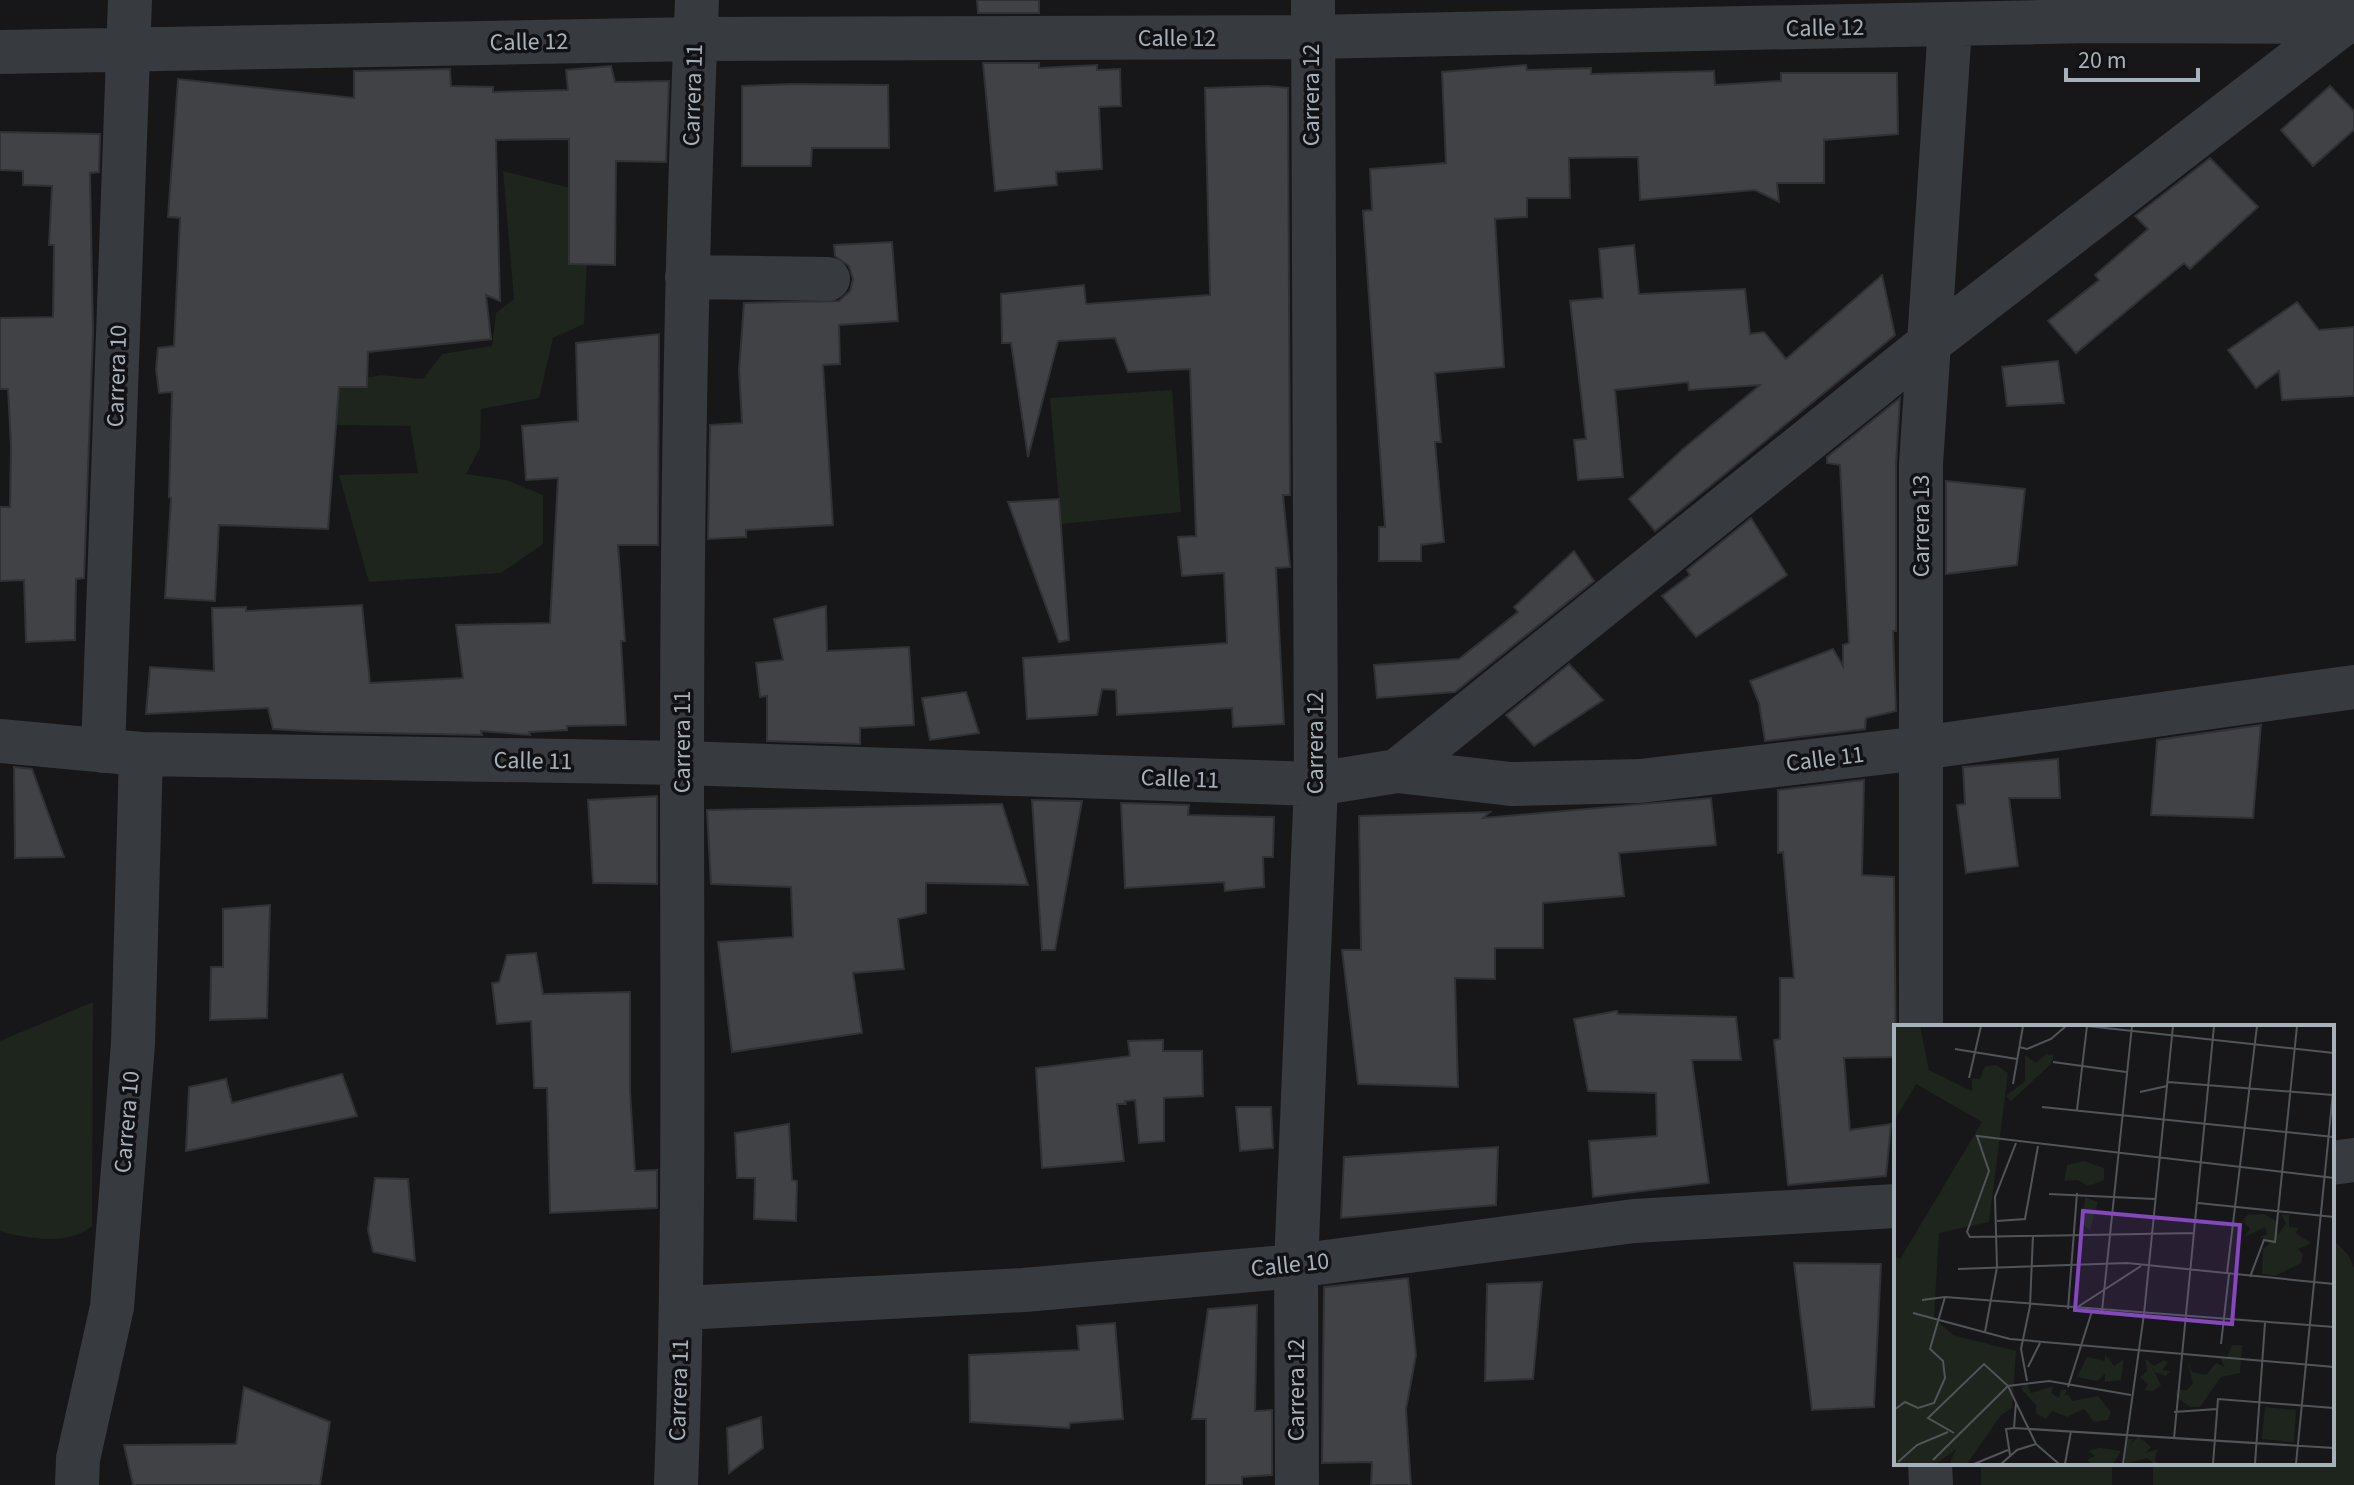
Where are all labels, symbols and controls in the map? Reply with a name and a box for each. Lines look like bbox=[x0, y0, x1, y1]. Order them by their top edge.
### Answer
street label: Calle 12 bbox=[1785, 10, 1865, 46]
street label: Calle 12 bbox=[1138, 21, 1216, 56]
street label: Calle 12 bbox=[489, 24, 569, 60]
scale bar bbox=[2066, 32, 2198, 82]
street label: Carrera 11 bbox=[674, 43, 712, 147]
text: 20 m bbox=[2078, 43, 2127, 78]
street label: Carrera 12 bbox=[1294, 44, 1329, 146]
street label: Carrera 10 bbox=[98, 324, 136, 428]
street label: Carrera 13 bbox=[1904, 475, 1939, 577]
street label: Carrera 11 bbox=[665, 691, 700, 793]
street label: Carrera 12 bbox=[1298, 692, 1333, 794]
street label: Calle 11 bbox=[1784, 737, 1866, 781]
street label: Calle 11 bbox=[493, 743, 573, 779]
street label: Calle 11 bbox=[1140, 760, 1220, 798]
inset map bbox=[1894, 1025, 2334, 1465]
street label: Carrera 10 bbox=[105, 1069, 149, 1175]
street label: Calle 10 bbox=[1249, 1243, 1331, 1287]
street label: Carrera 11 bbox=[660, 1338, 698, 1442]
street label: Carrera 12 bbox=[1279, 1339, 1314, 1441]

